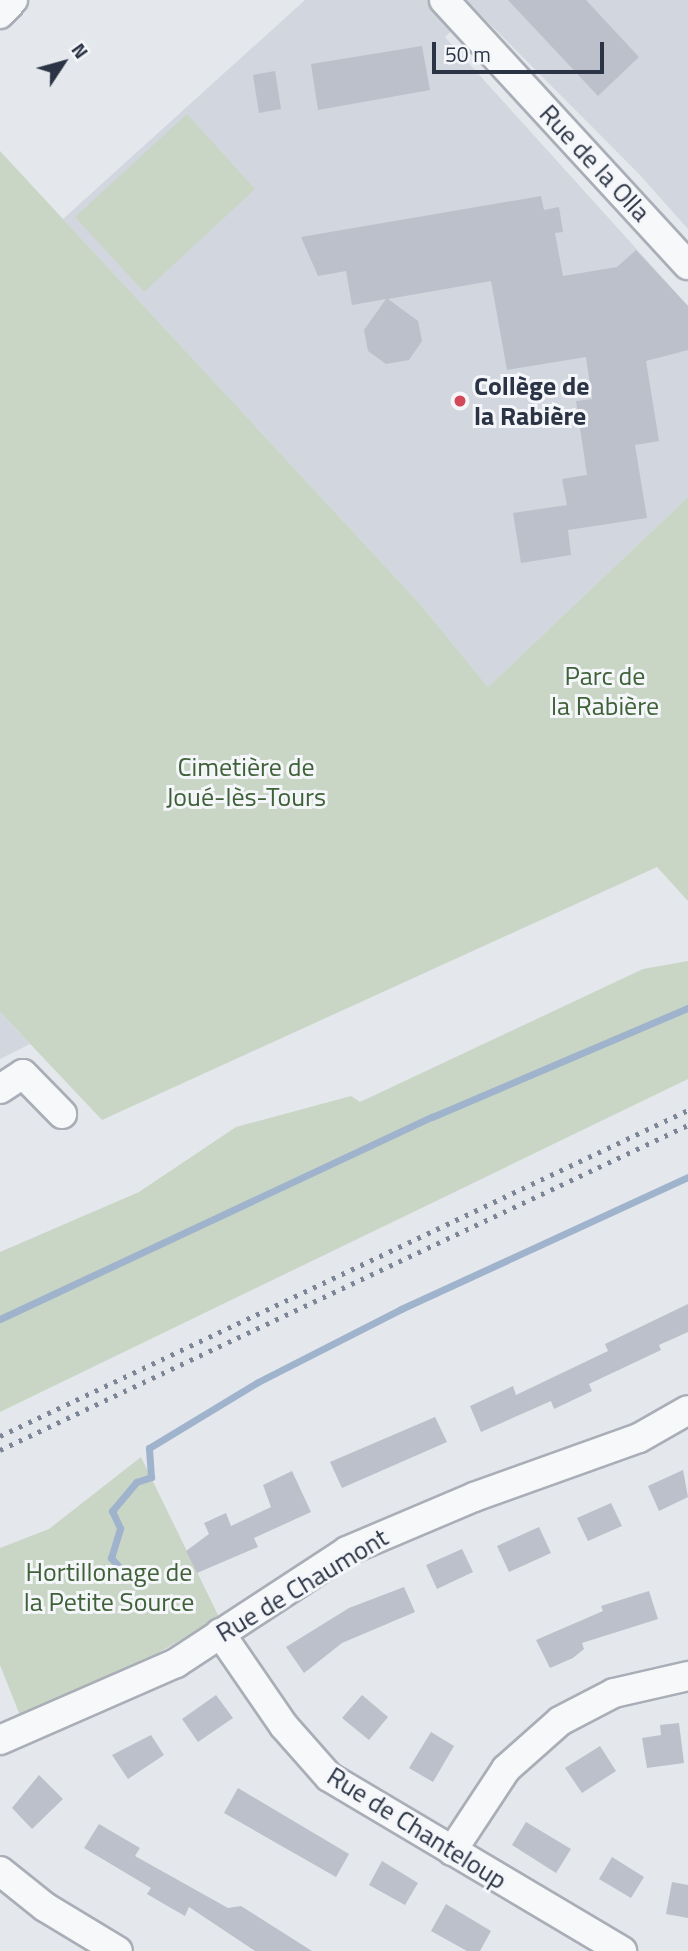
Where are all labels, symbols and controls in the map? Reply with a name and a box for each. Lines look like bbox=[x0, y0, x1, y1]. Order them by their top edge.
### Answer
north arrow bbox=[28, 28, 98, 98]
scale bar bbox=[436, 28, 608, 72]
text: N bbox=[65, 37, 96, 64]
text: 50 m bbox=[445, 38, 491, 70]
street label: Rue de la Olla bbox=[533, 98, 657, 228]
place label: Collège de la Rabière bbox=[474, 370, 589, 432]
marker: Collège de la Rabière bbox=[452, 393, 468, 409]
park label: Parc de la Rabière bbox=[551, 660, 659, 722]
park label: Cimetière de Joué-lès-Tours bbox=[166, 751, 326, 812]
street label: Rue de Chaumont bbox=[211, 1522, 393, 1648]
park label: Hortillonage de la Petite Source bbox=[24, 1556, 194, 1618]
street label: Rue de Chanteloup bbox=[322, 1760, 512, 1896]

